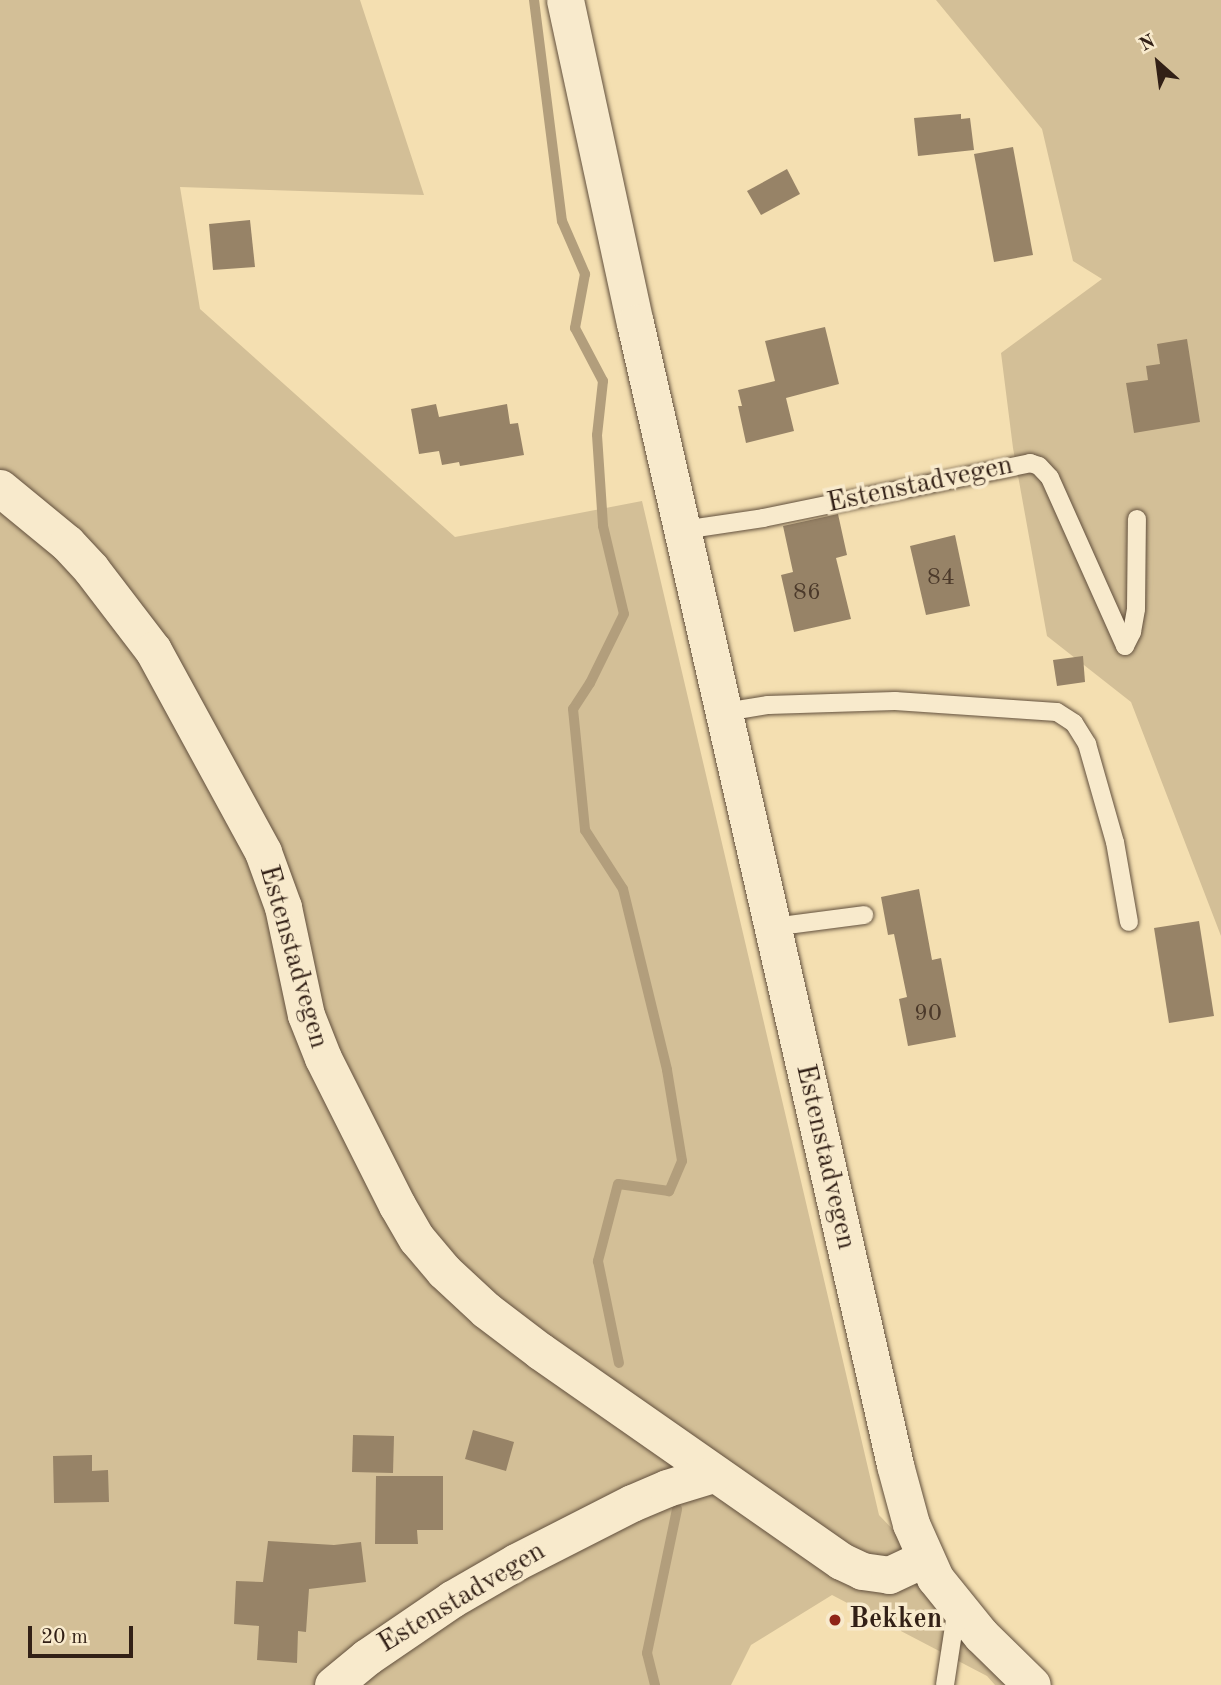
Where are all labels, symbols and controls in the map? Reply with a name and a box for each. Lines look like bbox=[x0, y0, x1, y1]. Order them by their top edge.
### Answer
north arrow bbox=[1123, 28, 1193, 98]
text: N bbox=[1137, 32, 1159, 56]
street label: Estenstadvegen bbox=[824, 449, 1016, 521]
house number: 84 bbox=[927, 565, 955, 593]
house number: 86 bbox=[793, 580, 821, 608]
street label: Estenstadvegen bbox=[251, 861, 335, 1053]
house number: 90 bbox=[914, 1001, 942, 1029]
street label: Estenstadvegen bbox=[787, 1061, 863, 1253]
street label: Estenstadvegen bbox=[372, 1535, 552, 1661]
place label: Bekken bbox=[849, 1603, 942, 1637]
scale bar bbox=[32, 1612, 136, 1656]
marker: Bekken bbox=[827, 1612, 843, 1628]
text: 20 m bbox=[41, 1627, 88, 1648]

